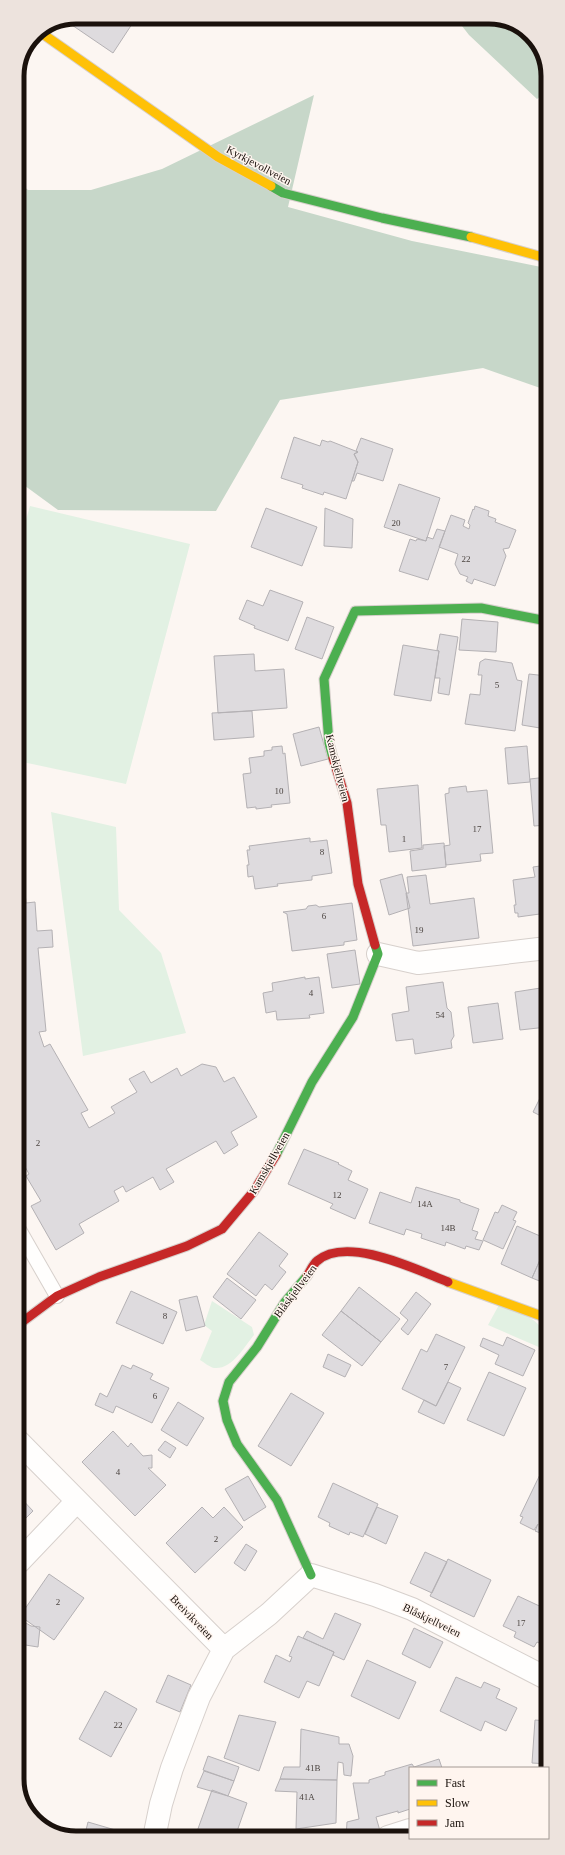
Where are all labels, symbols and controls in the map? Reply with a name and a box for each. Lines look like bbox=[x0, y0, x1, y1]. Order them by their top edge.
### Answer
street label: Kyrkjevollveien bbox=[225, 143, 294, 187]
house number: 20 bbox=[392, 518, 401, 528]
house number: 22 bbox=[462, 554, 471, 564]
house number: 5 bbox=[495, 680, 500, 690]
street label: Kamskjellveien bbox=[324, 733, 352, 803]
house number: 10 bbox=[275, 786, 284, 796]
house number: 17 bbox=[473, 824, 482, 834]
house number: 1 bbox=[402, 834, 406, 844]
house number: 8 bbox=[320, 847, 325, 857]
house number: 6 bbox=[322, 911, 327, 921]
house number: 19 bbox=[415, 925, 424, 935]
house number: 4 bbox=[309, 988, 314, 998]
house number: 54 bbox=[436, 1010, 445, 1020]
street label: Kamskjellveien bbox=[247, 1130, 292, 1196]
house number: 2 bbox=[36, 1138, 40, 1148]
house number: 12 bbox=[333, 1190, 342, 1200]
house number: 14A bbox=[417, 1199, 433, 1209]
house number: 14B bbox=[440, 1223, 456, 1233]
street label: Blåskjellveien bbox=[271, 1262, 319, 1320]
house number: 8 bbox=[163, 1311, 168, 1321]
house number: 7 bbox=[444, 1362, 449, 1372]
house number: 6 bbox=[153, 1391, 158, 1401]
house number: 4 bbox=[116, 1467, 121, 1477]
house number: 2 bbox=[214, 1534, 218, 1544]
street label: Breivikveien bbox=[168, 1592, 216, 1642]
house number: 2 bbox=[56, 1597, 60, 1607]
street label: Blåskjellveien bbox=[401, 1601, 463, 1639]
house number: 17 bbox=[517, 1618, 526, 1628]
house number: 22 bbox=[114, 1720, 123, 1730]
house number: 41B bbox=[305, 1763, 321, 1773]
legend bbox=[409, 1767, 549, 1839]
text: Fast bbox=[445, 1776, 466, 1790]
house number: 41A bbox=[299, 1792, 315, 1802]
text: Slow bbox=[445, 1796, 470, 1810]
text: Jam bbox=[445, 1816, 465, 1830]

